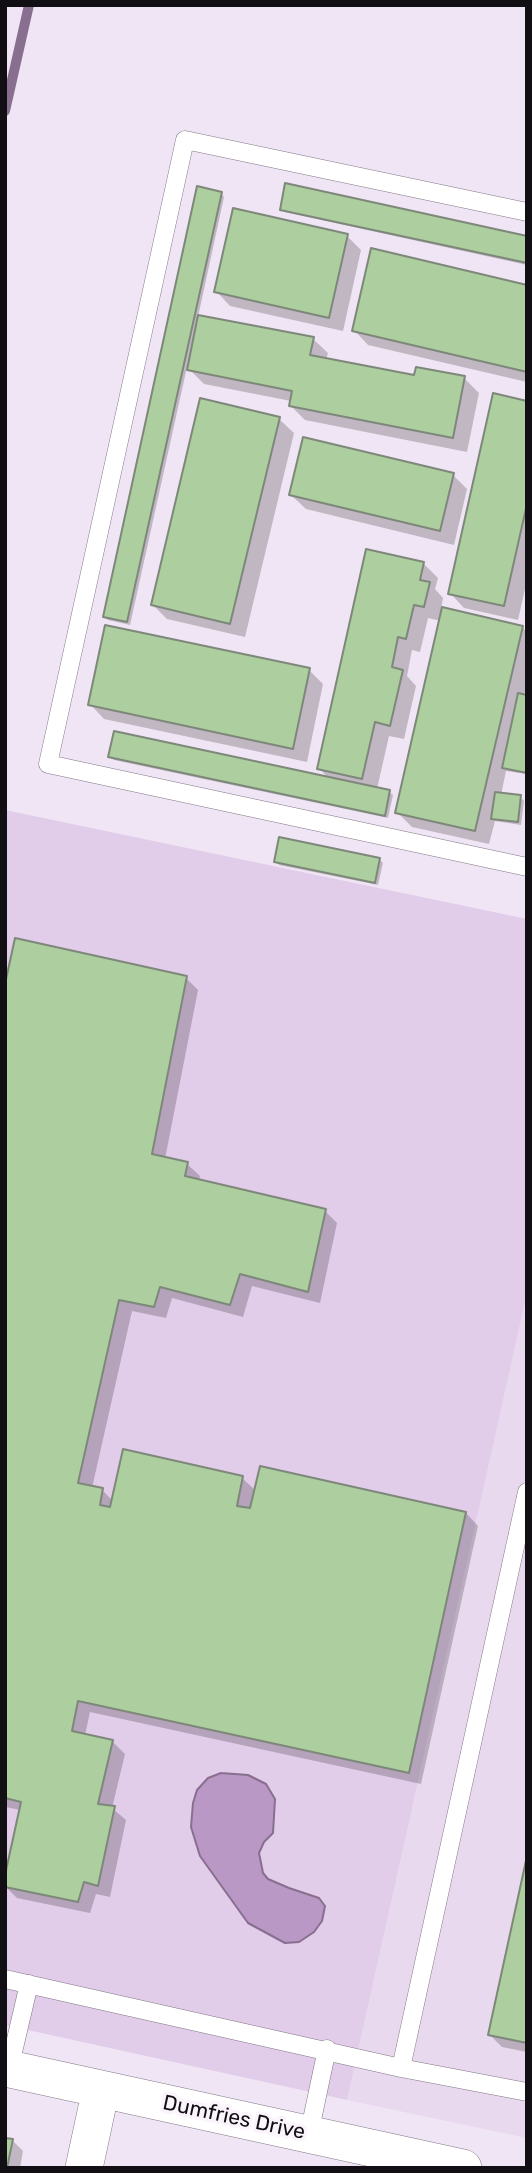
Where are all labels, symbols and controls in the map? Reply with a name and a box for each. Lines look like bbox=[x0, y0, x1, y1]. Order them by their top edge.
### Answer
street label: Dumfries Drive bbox=[161, 2091, 307, 2145]

